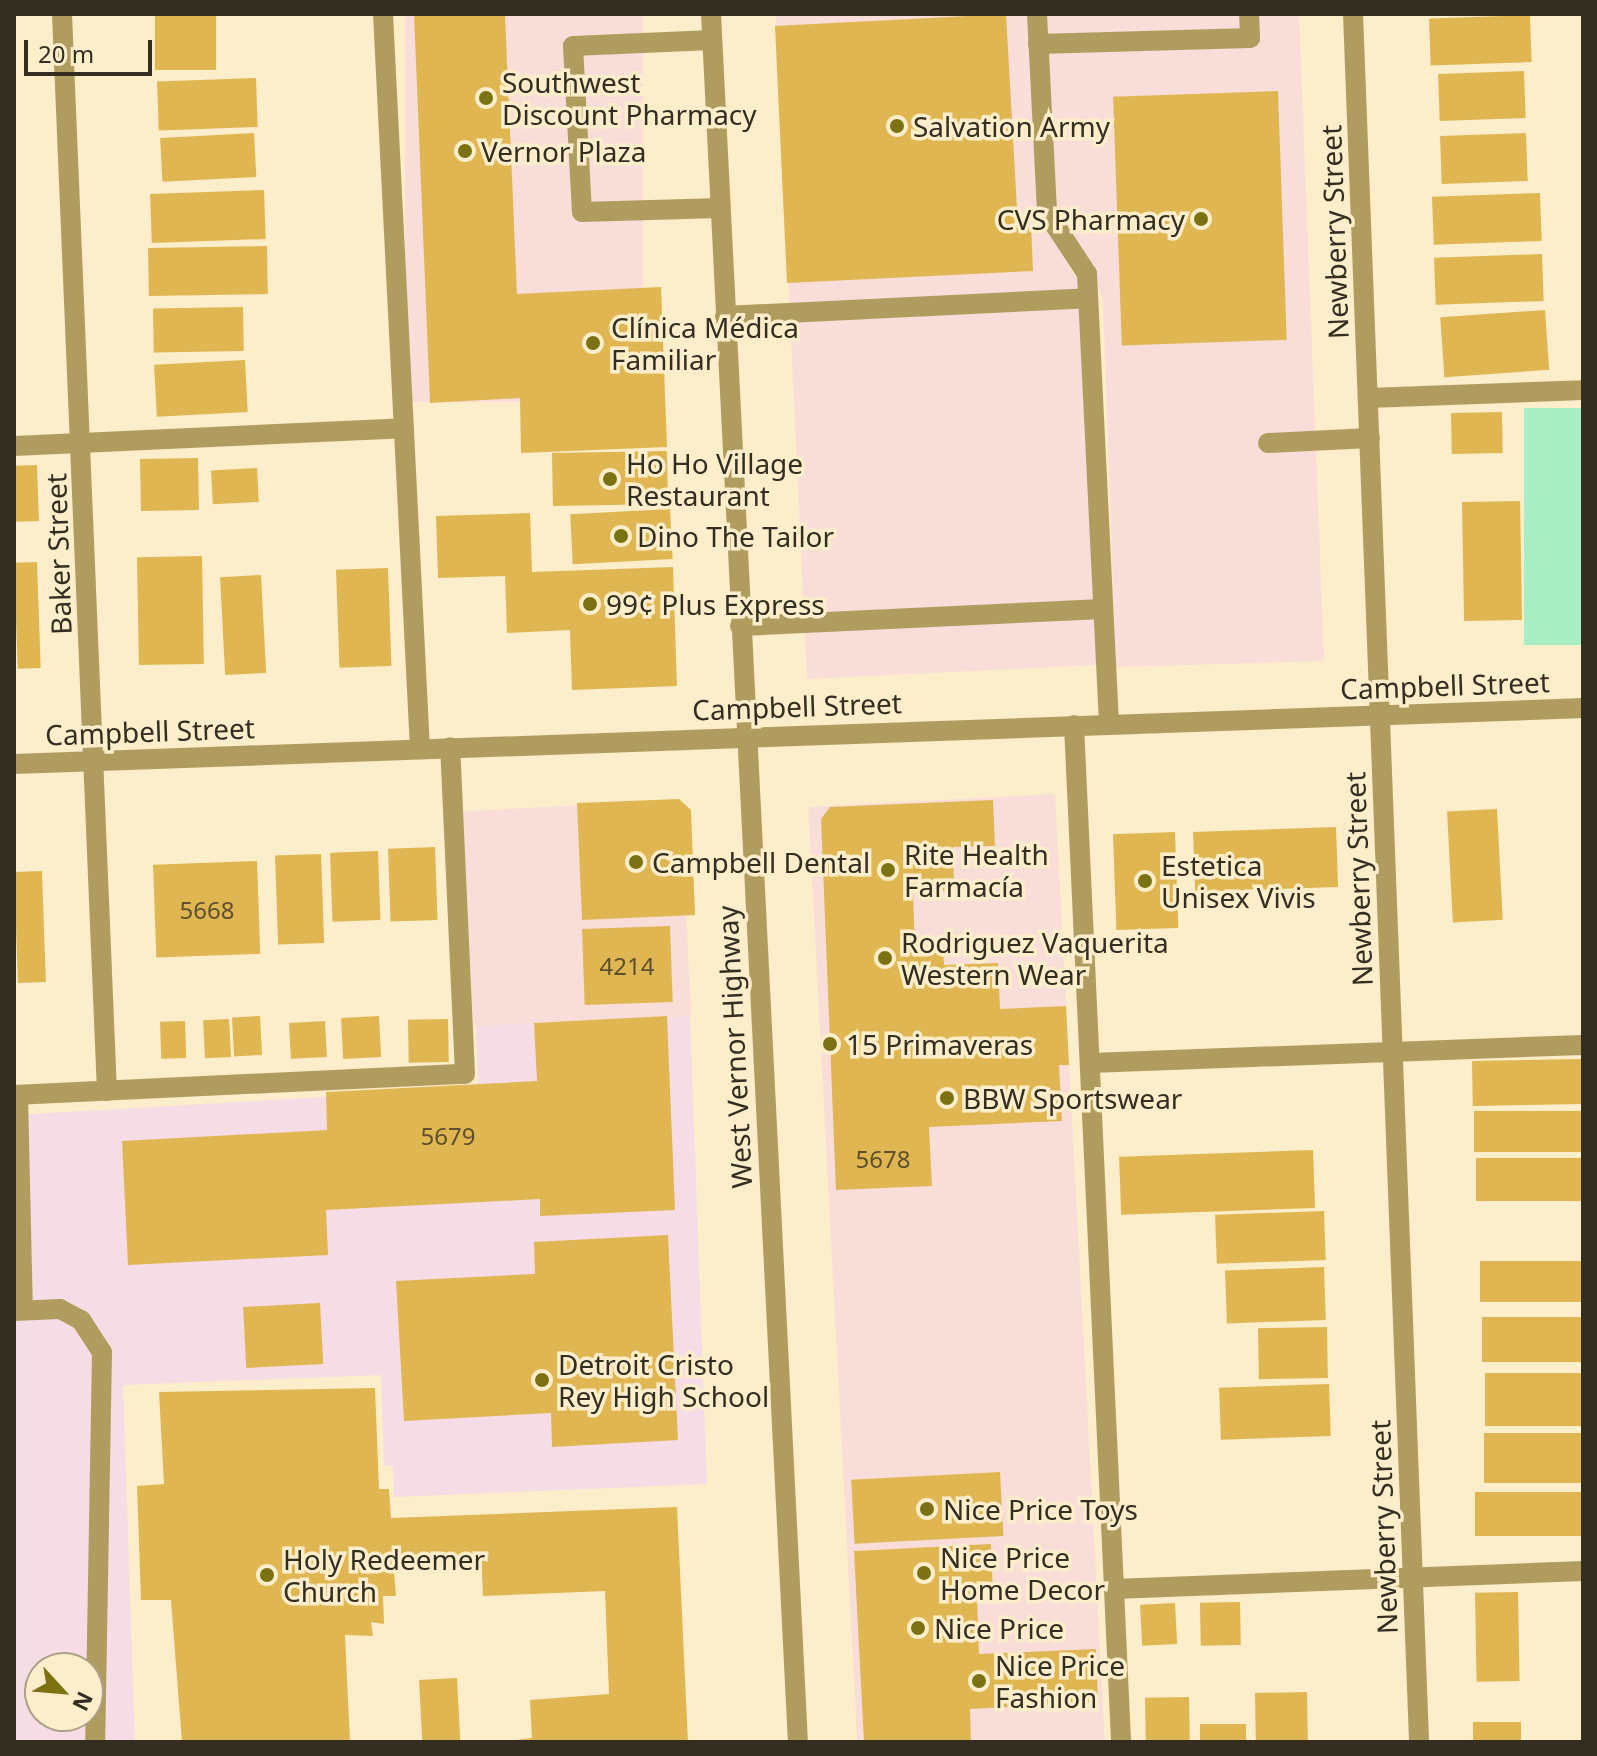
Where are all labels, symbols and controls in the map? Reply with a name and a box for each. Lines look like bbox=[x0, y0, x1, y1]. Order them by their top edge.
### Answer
scale bar bbox=[28, 24, 156, 74]
text: 20 m bbox=[38, 37, 94, 70]
place label: Southwest Discount Pharmacy bbox=[502, 65, 757, 131]
marker: Southwest Discount Pharmacy bbox=[477, 89, 495, 107]
place label: Salvation Army bbox=[913, 109, 1110, 143]
marker: Salvation Army bbox=[888, 117, 906, 135]
street label: Newberry Street bbox=[1313, 124, 1355, 340]
place label: Vernor Plaza bbox=[481, 134, 646, 168]
marker: Vernor Plaza bbox=[456, 142, 474, 160]
place label: CVS Pharmacy bbox=[997, 202, 1185, 236]
marker: CVS Pharmacy bbox=[1192, 210, 1210, 228]
place label: Clínica Médica Familiar bbox=[611, 310, 799, 376]
marker: Clínica Médica Familiar bbox=[582, 332, 604, 354]
place label: Ho Ho Village Restaurant bbox=[626, 446, 803, 512]
marker: Ho Ho Village Restaurant bbox=[601, 470, 619, 488]
street label: Baker Street bbox=[38, 473, 78, 635]
place label: Dino The Tailor bbox=[637, 519, 834, 553]
marker: Dino The Tailor bbox=[612, 527, 630, 545]
place label: 99¢ Plus Express bbox=[606, 587, 825, 621]
marker: 99¢ Plus Express bbox=[581, 595, 599, 613]
street label: Campbell Street bbox=[1340, 665, 1550, 705]
street label: Campbell Street bbox=[692, 686, 902, 726]
street label: Campbell Street bbox=[45, 711, 255, 751]
street label: Newberry Street bbox=[1337, 771, 1379, 987]
place label: Rite Health Farmacía bbox=[904, 837, 1049, 903]
place label: Campbell Dental bbox=[652, 845, 870, 879]
place label: Estetica Unisex Vivis bbox=[1161, 848, 1316, 914]
marker: Campbell Dental bbox=[627, 853, 645, 871]
marker: Rite Health Farmacía bbox=[879, 861, 897, 879]
marker: Estetica Unisex Vivis bbox=[1136, 872, 1154, 890]
house number: 5668 bbox=[180, 896, 234, 924]
street label: West Vernor Highway bbox=[710, 905, 758, 1189]
place label: Rodriguez Vaquerita Western Wear bbox=[901, 925, 1169, 991]
marker: Rodriguez Vaquerita Western Wear bbox=[876, 949, 894, 967]
house number: 4214 bbox=[600, 952, 654, 980]
place label: 15 Primaveras bbox=[846, 1027, 1033, 1061]
marker: 15 Primaveras bbox=[821, 1035, 839, 1053]
place label: BBW Sportswear bbox=[963, 1081, 1182, 1115]
marker: BBW Sportswear bbox=[938, 1089, 956, 1107]
house number: 5679 bbox=[421, 1122, 475, 1150]
house number: 5678 bbox=[856, 1145, 910, 1173]
place label: Detroit Cristo Rey High School bbox=[558, 1347, 769, 1413]
marker: Detroit Cristo Rey High School bbox=[533, 1371, 551, 1389]
street label: Newberry Street bbox=[1362, 1419, 1404, 1635]
place label: Nice Price Toys bbox=[943, 1492, 1138, 1526]
marker: Nice Price Toys bbox=[918, 1500, 936, 1518]
place label: Nice Price Home Decor bbox=[940, 1540, 1105, 1606]
place label: Holy Redeemer Church bbox=[283, 1542, 485, 1608]
marker: Nice Price Home Decor bbox=[915, 1564, 933, 1582]
marker: Holy Redeemer Church bbox=[258, 1566, 276, 1584]
place label: Nice Price bbox=[934, 1611, 1064, 1645]
marker: Nice Price bbox=[909, 1619, 927, 1637]
place label: Nice Price Fashion bbox=[995, 1648, 1125, 1714]
north arrow bbox=[24, 1652, 104, 1732]
marker: Nice Price Fashion bbox=[970, 1672, 988, 1690]
text: N bbox=[66, 1687, 101, 1716]

